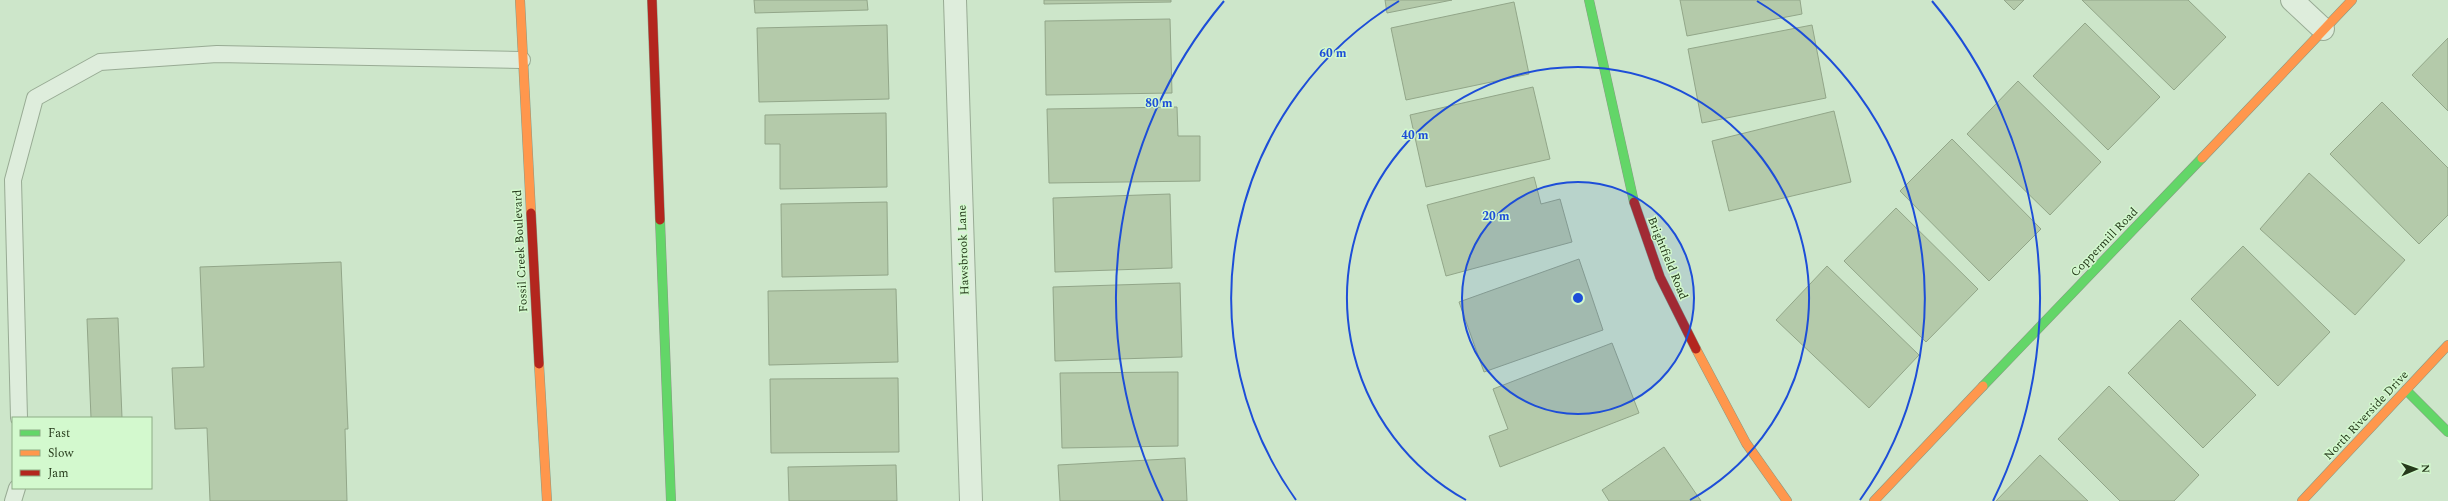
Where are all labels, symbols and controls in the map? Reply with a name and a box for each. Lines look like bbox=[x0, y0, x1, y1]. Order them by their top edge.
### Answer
text: 60 m bbox=[1319, 44, 1347, 63]
text: 80 m bbox=[1145, 94, 1173, 113]
text: 40 m bbox=[1401, 126, 1429, 145]
street label: Fossil Creek Boulevard bbox=[508, 189, 533, 313]
street label: Coppermill Road bbox=[2066, 203, 2143, 282]
street label: Hawsbrook Lane bbox=[952, 204, 975, 295]
text: 20 m bbox=[1482, 207, 1510, 226]
street label: Brightfield Road bbox=[1642, 214, 1693, 303]
centre of rings bbox=[1571, 291, 1585, 305]
street label: North Riverside Drive bbox=[2320, 366, 2413, 465]
legend bbox=[12, 417, 152, 489]
text: Fast bbox=[48, 424, 70, 443]
text: Slow bbox=[48, 444, 74, 463]
north arrow bbox=[2396, 449, 2436, 489]
text: Jam bbox=[48, 464, 69, 483]
text: N bbox=[2417, 464, 2434, 473]

